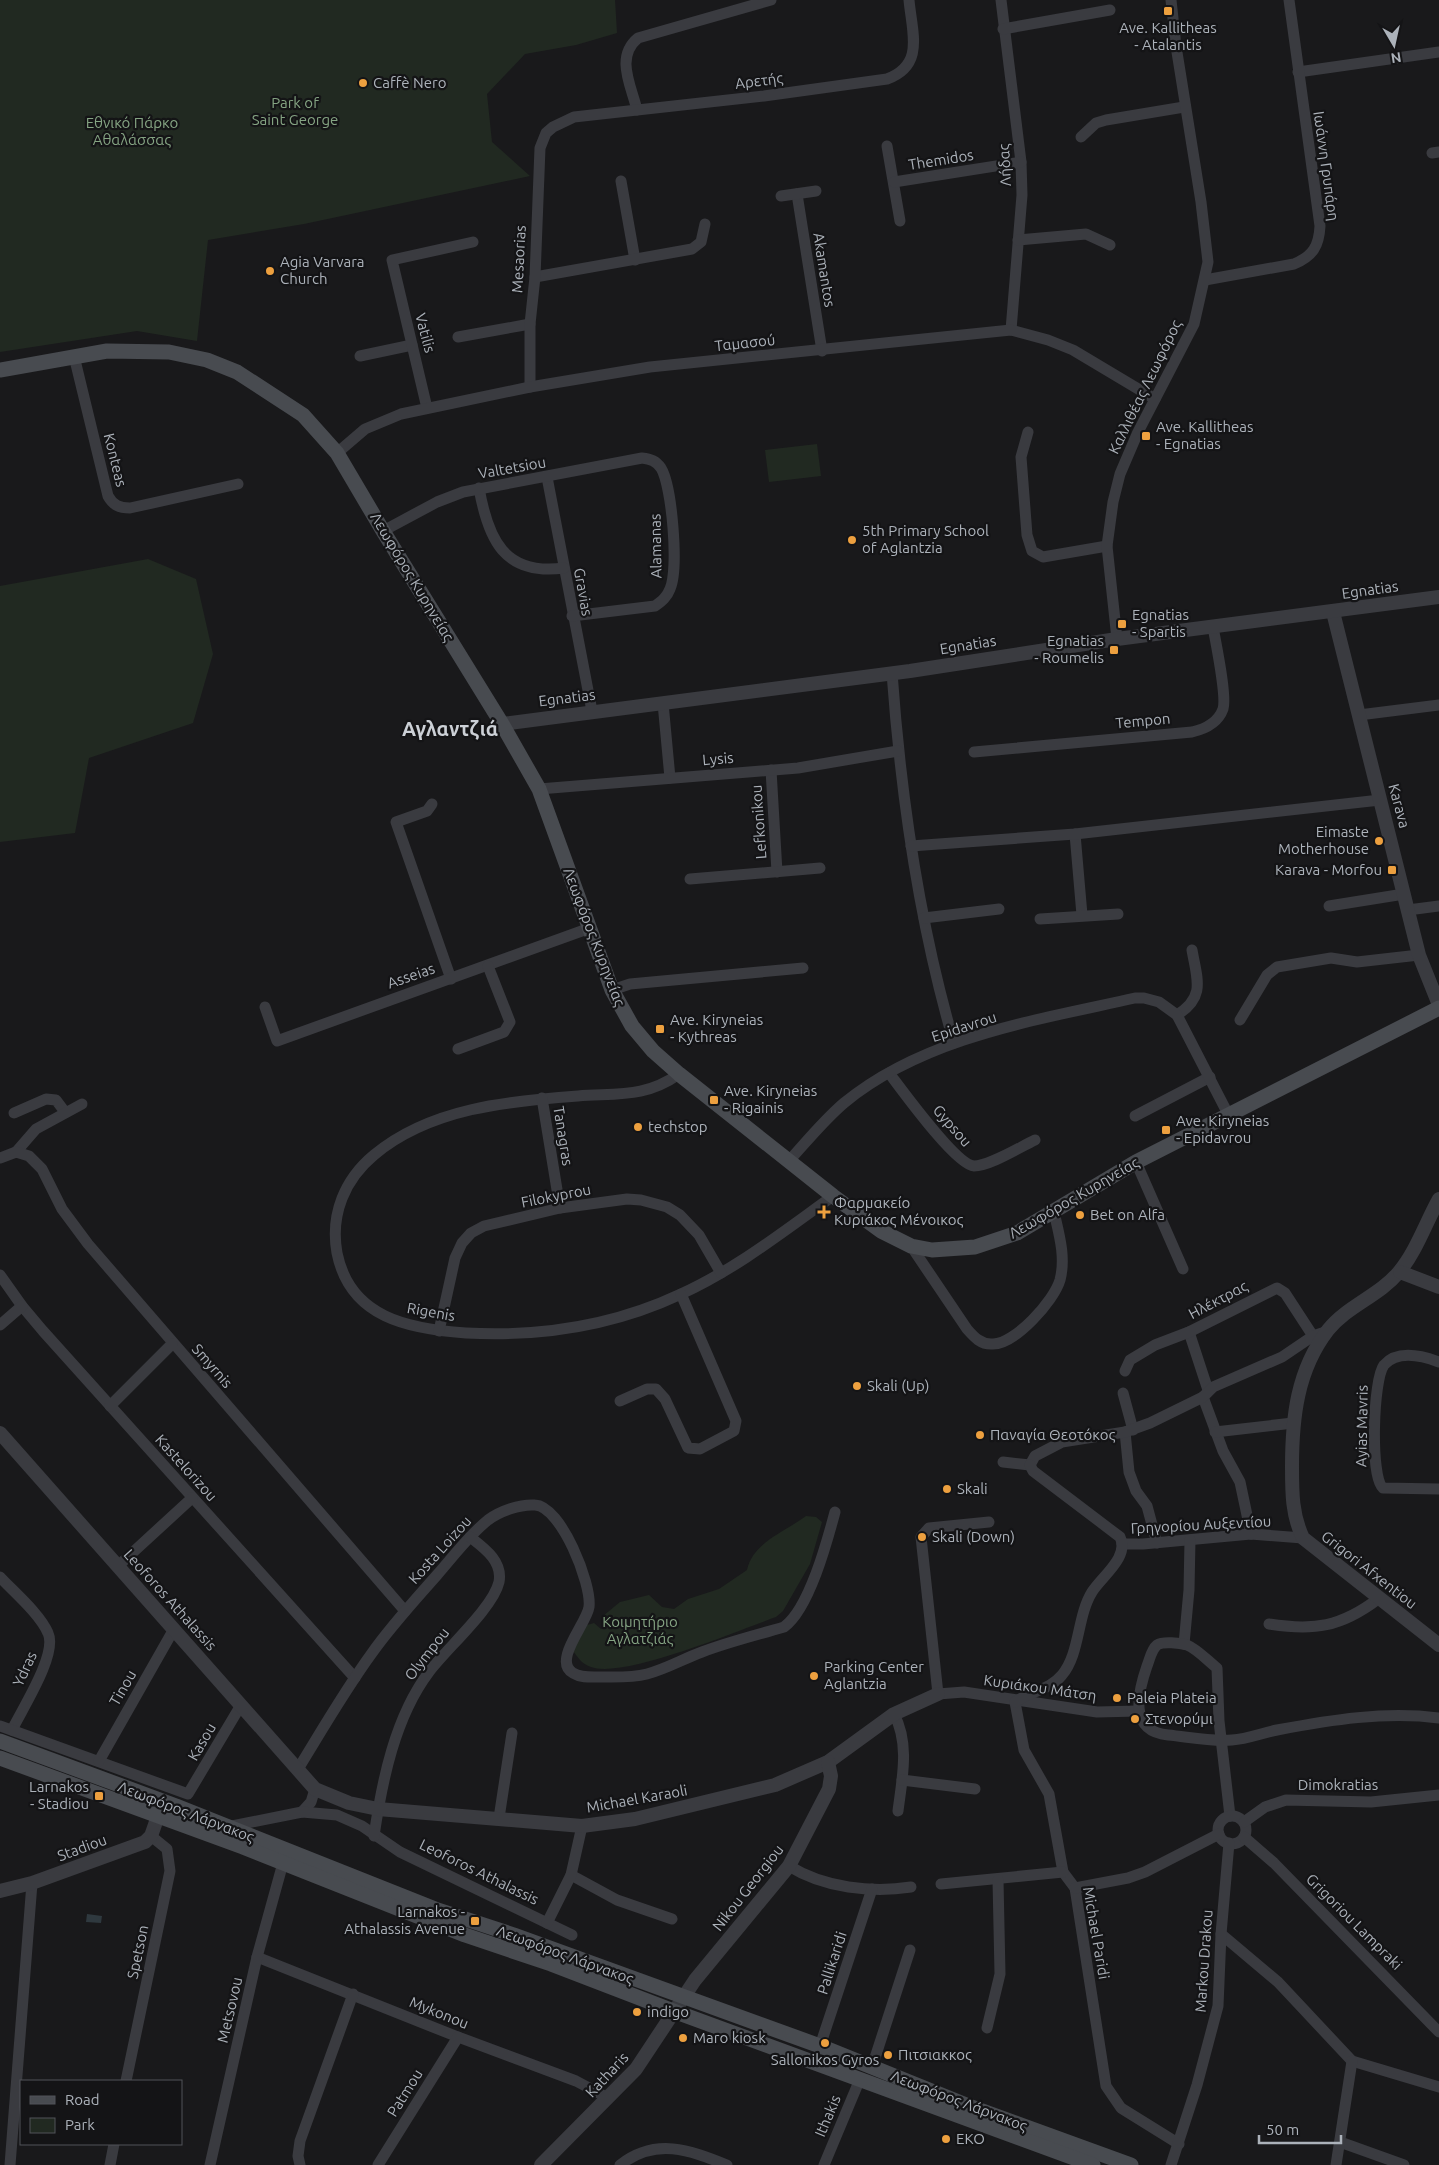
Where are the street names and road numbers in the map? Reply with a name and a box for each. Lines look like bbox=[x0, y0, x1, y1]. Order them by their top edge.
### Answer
street label: Αρετής bbox=[734, 69, 784, 92]
street label: Ιωάννη Γρυπάρη bbox=[1310, 110, 1343, 222]
street label: Λήδας bbox=[995, 143, 1014, 187]
street label: Themidos bbox=[907, 146, 975, 173]
street label: Mesaorias bbox=[508, 225, 529, 293]
street label: Akamantos bbox=[810, 231, 839, 308]
street label: Vatilis bbox=[412, 311, 439, 355]
street label: Καλλιθέας Λεωφόρος bbox=[1105, 317, 1185, 457]
street label: Ταμασού bbox=[714, 331, 776, 354]
street label: Konteas bbox=[101, 431, 130, 488]
street label: Valtetsiou bbox=[477, 453, 547, 482]
street label: Λεωφόρος Κυρηνείας bbox=[367, 509, 458, 644]
street label: Alamanas bbox=[646, 513, 665, 579]
street label: Gravias bbox=[571, 567, 596, 617]
street label: Egnatias bbox=[1341, 577, 1399, 602]
street label: Egnatias bbox=[938, 632, 997, 657]
street label: Egnatias bbox=[538, 686, 596, 709]
street label: Tempon bbox=[1115, 710, 1171, 731]
street label: Lysis bbox=[702, 749, 734, 768]
street label: Karava bbox=[1385, 782, 1414, 830]
street label: Lefkonikou bbox=[747, 784, 770, 860]
street label: Λεωφόρος Κυρηνείας bbox=[560, 865, 629, 1009]
street label: Asseias bbox=[385, 959, 437, 992]
street label: Epidavrou bbox=[929, 1008, 999, 1045]
street label: Gypsou bbox=[930, 1101, 975, 1150]
street label: Tanagras bbox=[550, 1105, 577, 1167]
street label: Λεωφόρος Κυρηνείας bbox=[1006, 1153, 1142, 1242]
street label: Filokyprou bbox=[519, 1180, 592, 1211]
street label: Ηλέκτρας bbox=[1185, 1277, 1250, 1322]
street label: Rigenis bbox=[406, 1299, 457, 1324]
street label: Smyrnis bbox=[189, 1340, 236, 1391]
street label: Ayias Mavris bbox=[1352, 1385, 1371, 1467]
street label: Kastelorizou bbox=[152, 1431, 221, 1504]
street label: Kosta Loizou bbox=[405, 1512, 475, 1587]
street label: Γρηγορίου Αυξεντίου bbox=[1130, 1512, 1272, 1537]
street label: Grigori Afxentiou bbox=[1318, 1527, 1420, 1612]
street label: Leoforos Athalassis bbox=[120, 1546, 220, 1654]
street label: Olympou bbox=[401, 1624, 452, 1683]
street label: Ydras bbox=[9, 1649, 40, 1689]
street label: Tinou bbox=[106, 1667, 139, 1709]
street label: Κυριάκου Μάτση bbox=[983, 1671, 1098, 1704]
street label: Kasou bbox=[184, 1720, 219, 1764]
street label: Dimokratias bbox=[1298, 1776, 1378, 1793]
street label: Λεωφόρος Λάρνακος bbox=[116, 1778, 257, 1845]
street label: Michael Karaoli bbox=[585, 1781, 689, 1816]
street label: Stadiou bbox=[55, 1831, 109, 1864]
street label: Leoforos Athalassis bbox=[417, 1835, 542, 1908]
street label: Nikou Georgiou bbox=[709, 1841, 787, 1934]
street label: Grigoriou Lampraki bbox=[1303, 1870, 1406, 1973]
street label: Michael Paridi bbox=[1080, 1885, 1113, 1981]
street label: Markou Drakou bbox=[1191, 1909, 1216, 2013]
street label: Λεωφόρος Λάρνακος bbox=[494, 1922, 636, 1987]
street label: Spetson bbox=[124, 1923, 152, 1980]
street label: Pallikaridi bbox=[813, 1929, 850, 1996]
street label: Metsovou bbox=[214, 1975, 245, 2044]
street label: Mykonou bbox=[407, 1993, 471, 2032]
street label: Katharis bbox=[582, 2049, 632, 2101]
street label: Patmou bbox=[383, 2066, 426, 2120]
street label: Λεωφόρος Λάρνακος bbox=[889, 2067, 1030, 2134]
street label: Ithakis bbox=[811, 2092, 844, 2139]

